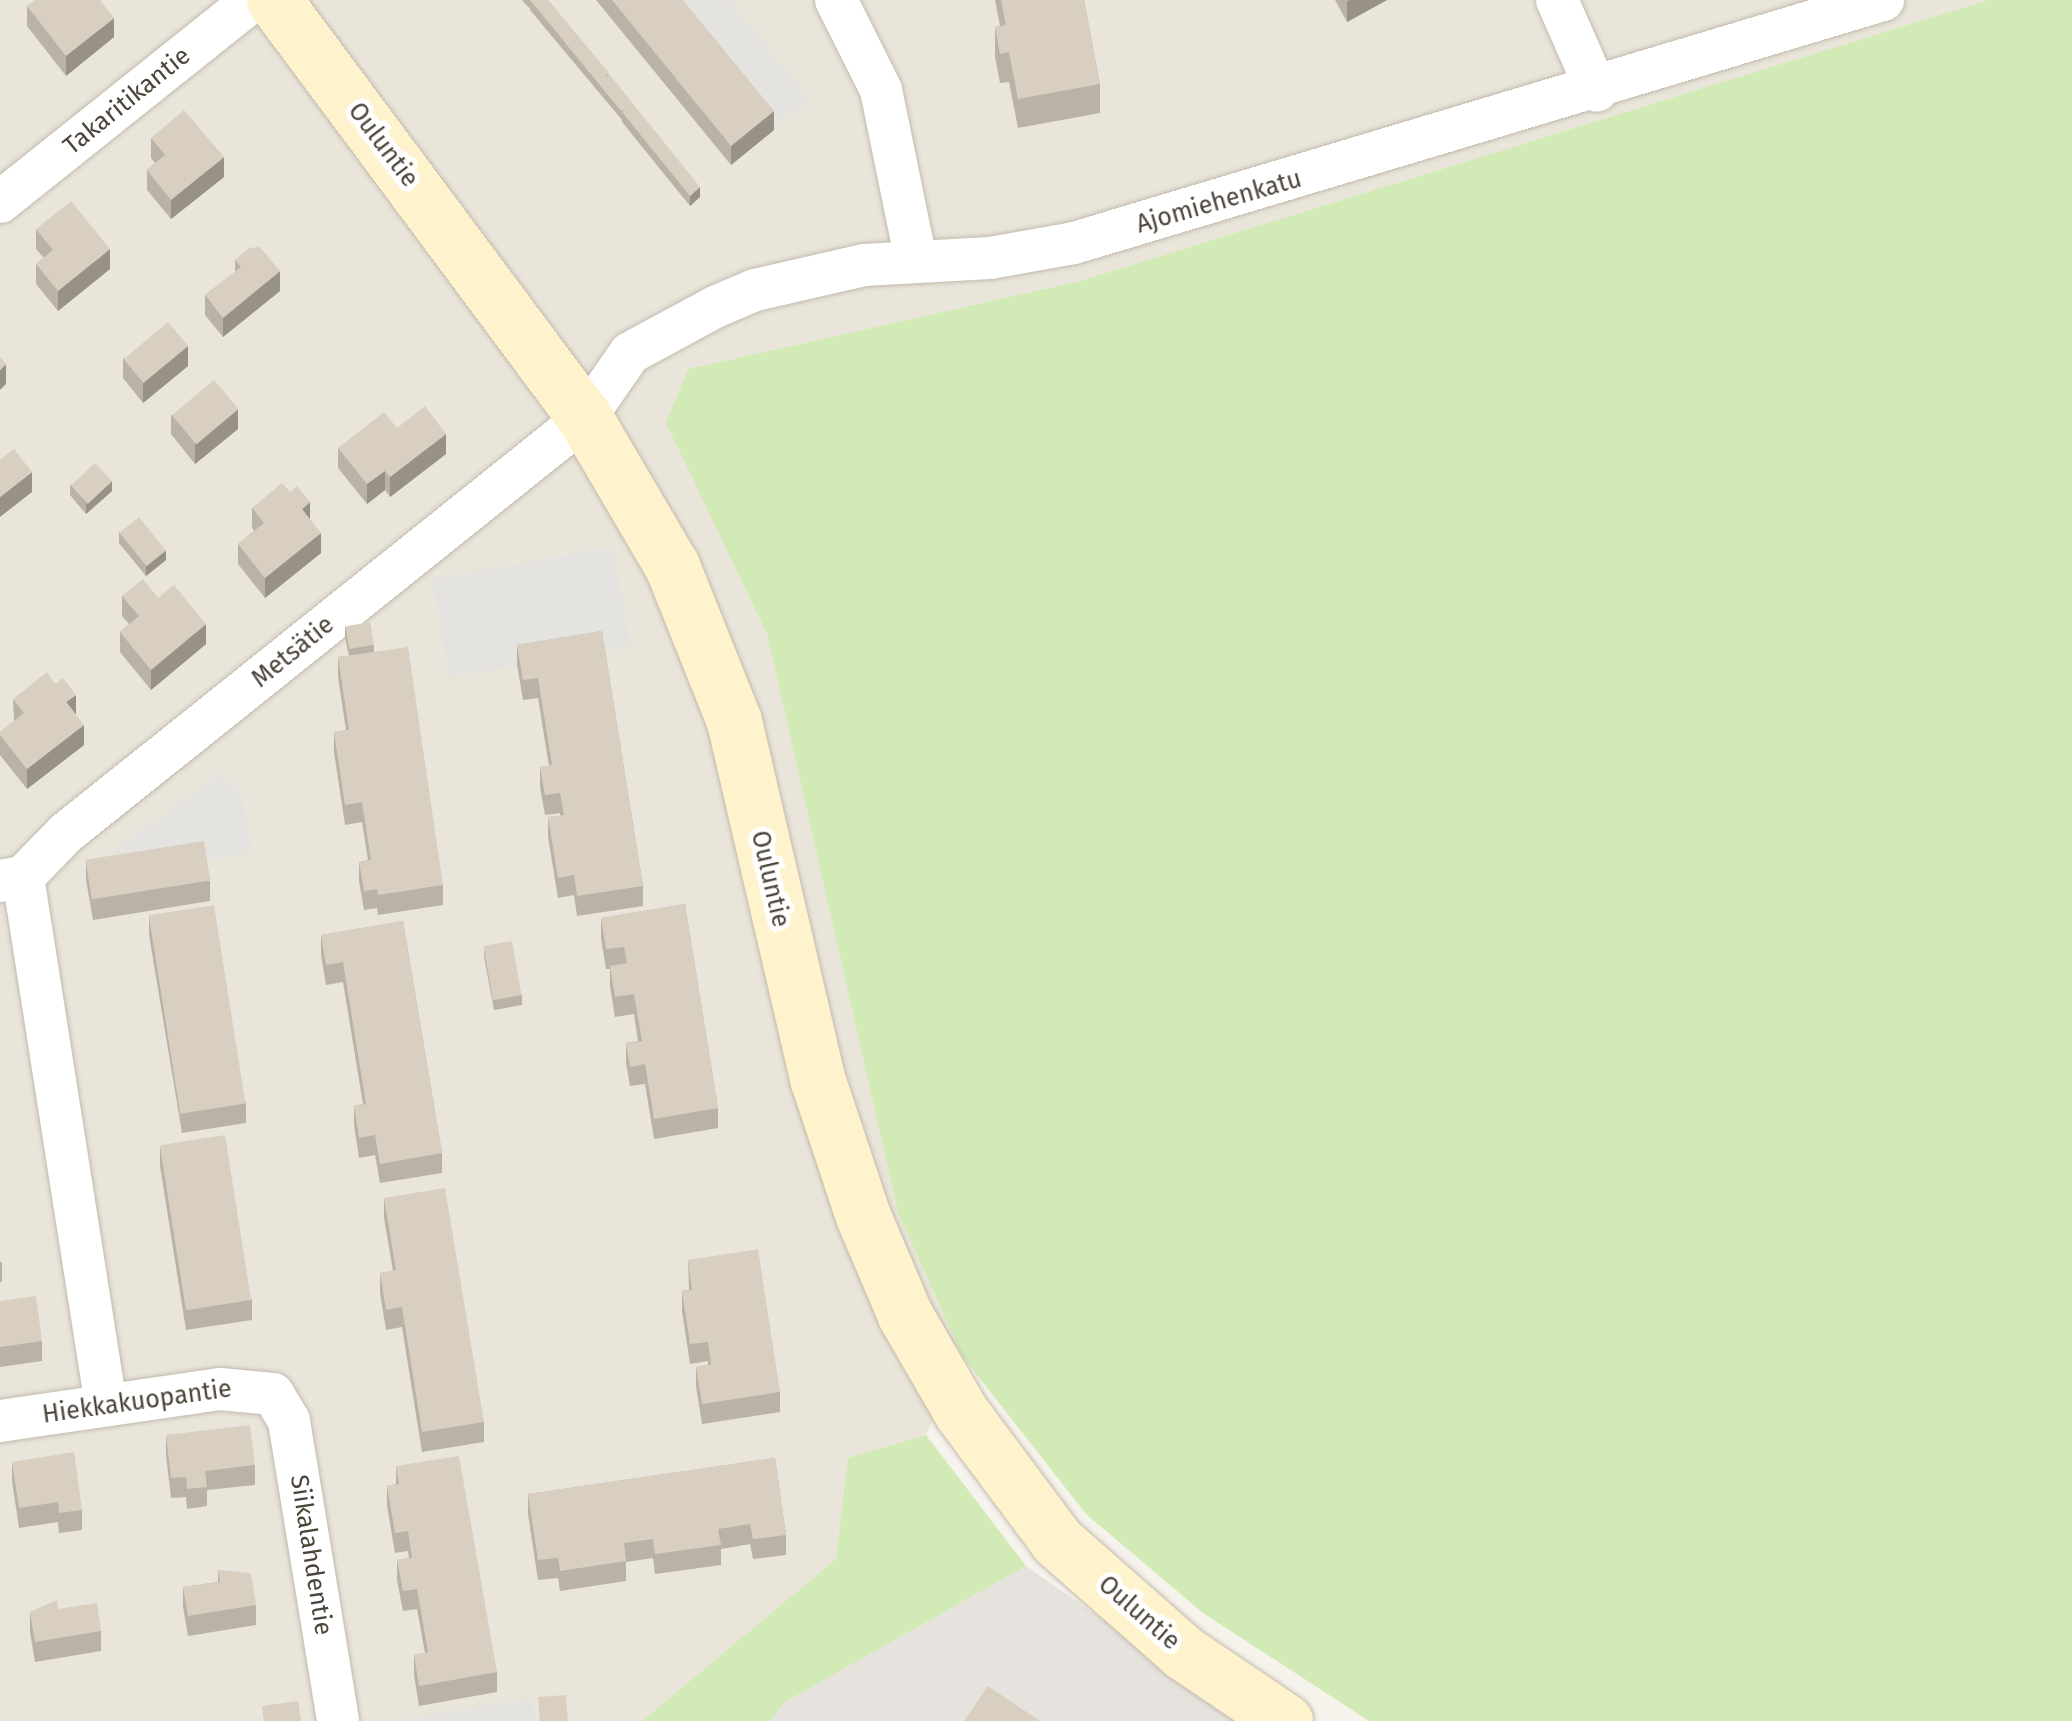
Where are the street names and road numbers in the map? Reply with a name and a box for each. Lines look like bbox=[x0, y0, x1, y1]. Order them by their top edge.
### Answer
street label: Takaritikantie bbox=[58, 41, 196, 161]
street label: Ouluntie bbox=[342, 97, 424, 193]
street label: Ajomiehenkatu bbox=[1133, 164, 1305, 240]
street label: Metsätie bbox=[246, 610, 340, 694]
street label: Ouluntie bbox=[744, 828, 796, 930]
street label: Hiekkakuopantie bbox=[40, 1374, 234, 1430]
street label: Siikalahdentie bbox=[284, 1473, 338, 1637]
street label: Ouluntie bbox=[1092, 1570, 1186, 1656]

